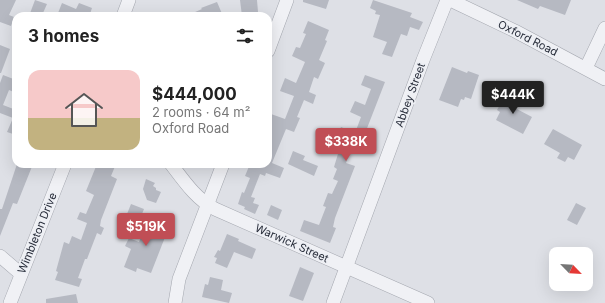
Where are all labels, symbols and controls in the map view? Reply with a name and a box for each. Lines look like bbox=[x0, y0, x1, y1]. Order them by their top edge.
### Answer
street label: Oxford Road bbox=[496, 17, 560, 59]
icon: filters bbox=[234, 25, 256, 47]
text: 3 homes bbox=[28, 26, 99, 46]
street label: Abbey Street bbox=[392, 60, 428, 129]
pin: $444K bbox=[485, 81, 541, 115]
text: $444,000 bbox=[152, 84, 237, 104]
icon: home bbox=[60, 86, 108, 134]
text: $444K bbox=[491, 86, 535, 102]
text: 2 rooms · 64 m² bbox=[152, 104, 250, 120]
text: Oxford Road bbox=[152, 120, 229, 136]
pin: $338K bbox=[318, 128, 374, 162]
text: $338K bbox=[324, 133, 368, 149]
street label: Wimbleton Drive bbox=[14, 191, 60, 275]
pin: $519K bbox=[118, 213, 174, 247]
text: $519K bbox=[126, 218, 166, 234]
street label: Warwick Street bbox=[253, 221, 331, 266]
north arrow bbox=[549, 247, 593, 291]
map controls bbox=[549, 247, 593, 291]

